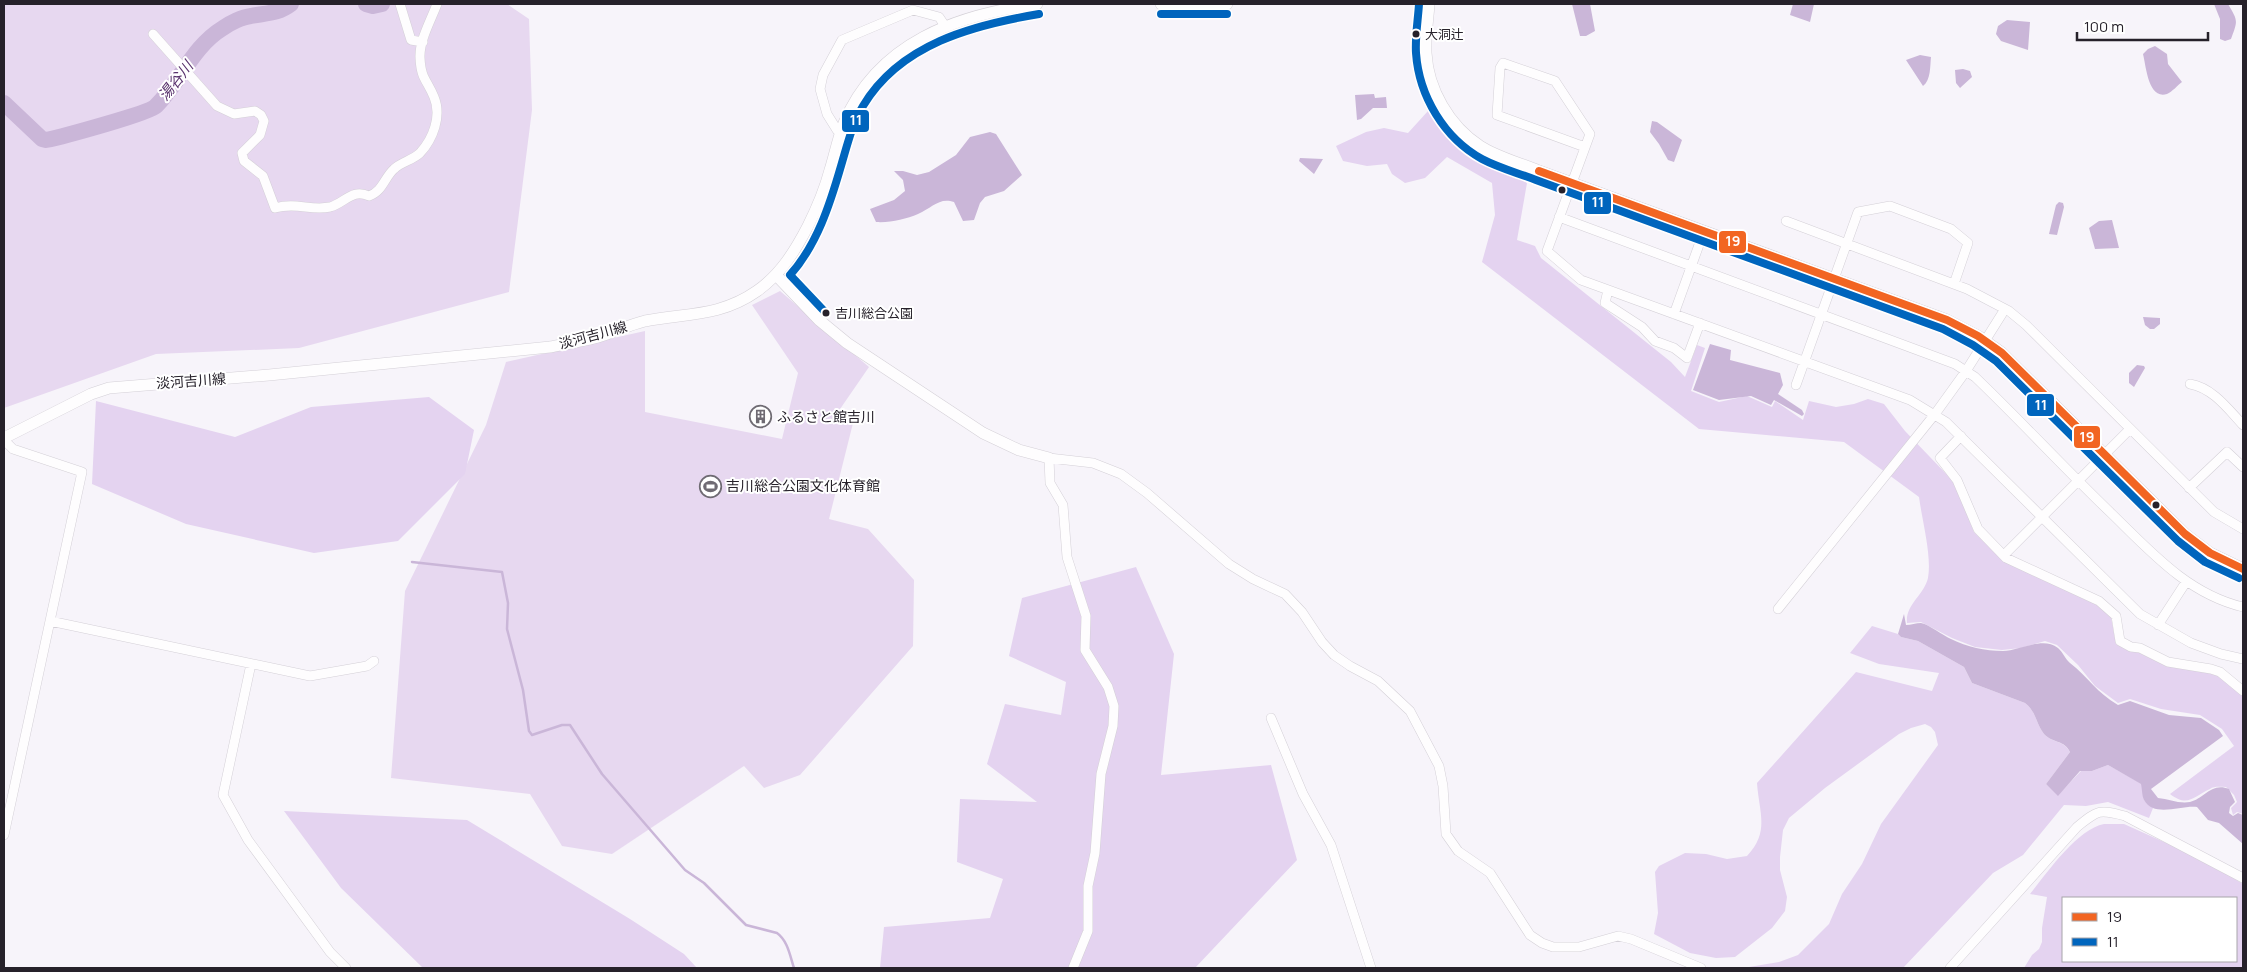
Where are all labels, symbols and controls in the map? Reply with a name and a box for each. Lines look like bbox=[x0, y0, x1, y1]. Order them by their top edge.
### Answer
scale bar bbox=[2077, 10, 2208, 42]
text: 100 m bbox=[2084, 16, 2124, 37]
place label: 大洞辻 bbox=[1425, 25, 1464, 43]
marker: 大洞辻 bbox=[1411, 29, 1421, 39]
water label: 湯谷川 bbox=[153, 55, 199, 105]
line badge: 11 bbox=[841, 109, 870, 133]
text: 11 bbox=[850, 110, 862, 129]
unlabelled marker bbox=[1557, 185, 1567, 195]
line badge: 11 bbox=[1583, 191, 1612, 215]
text: 11 bbox=[1592, 192, 1604, 211]
line badge: 19 bbox=[1718, 230, 1747, 254]
text: 19 bbox=[1726, 231, 1740, 250]
place label: 吉川総合公園 bbox=[835, 304, 913, 322]
marker: 吉川総合公園 bbox=[821, 308, 831, 318]
street label: 淡河吉川線 bbox=[557, 316, 629, 353]
street label: 淡河吉川線 bbox=[155, 369, 227, 392]
line badge: 11 bbox=[2026, 393, 2055, 417]
text: 11 bbox=[2035, 395, 2047, 414]
building icon: ふるさと館吉川 bbox=[749, 405, 773, 429]
place label: ふるさと館吉川 bbox=[777, 407, 875, 426]
line badge: 19 bbox=[2073, 425, 2101, 449]
text: 19 bbox=[2080, 427, 2094, 446]
sports icon: 吉川総合公園文化体育館 bbox=[698, 474, 722, 498]
place label: 吉川総合公園文化体育館 bbox=[726, 476, 880, 495]
unlabelled marker bbox=[2151, 500, 2161, 510]
legend bbox=[2062, 897, 2237, 962]
text: 19 bbox=[2107, 906, 2122, 927]
text: 11 bbox=[2107, 931, 2119, 952]

